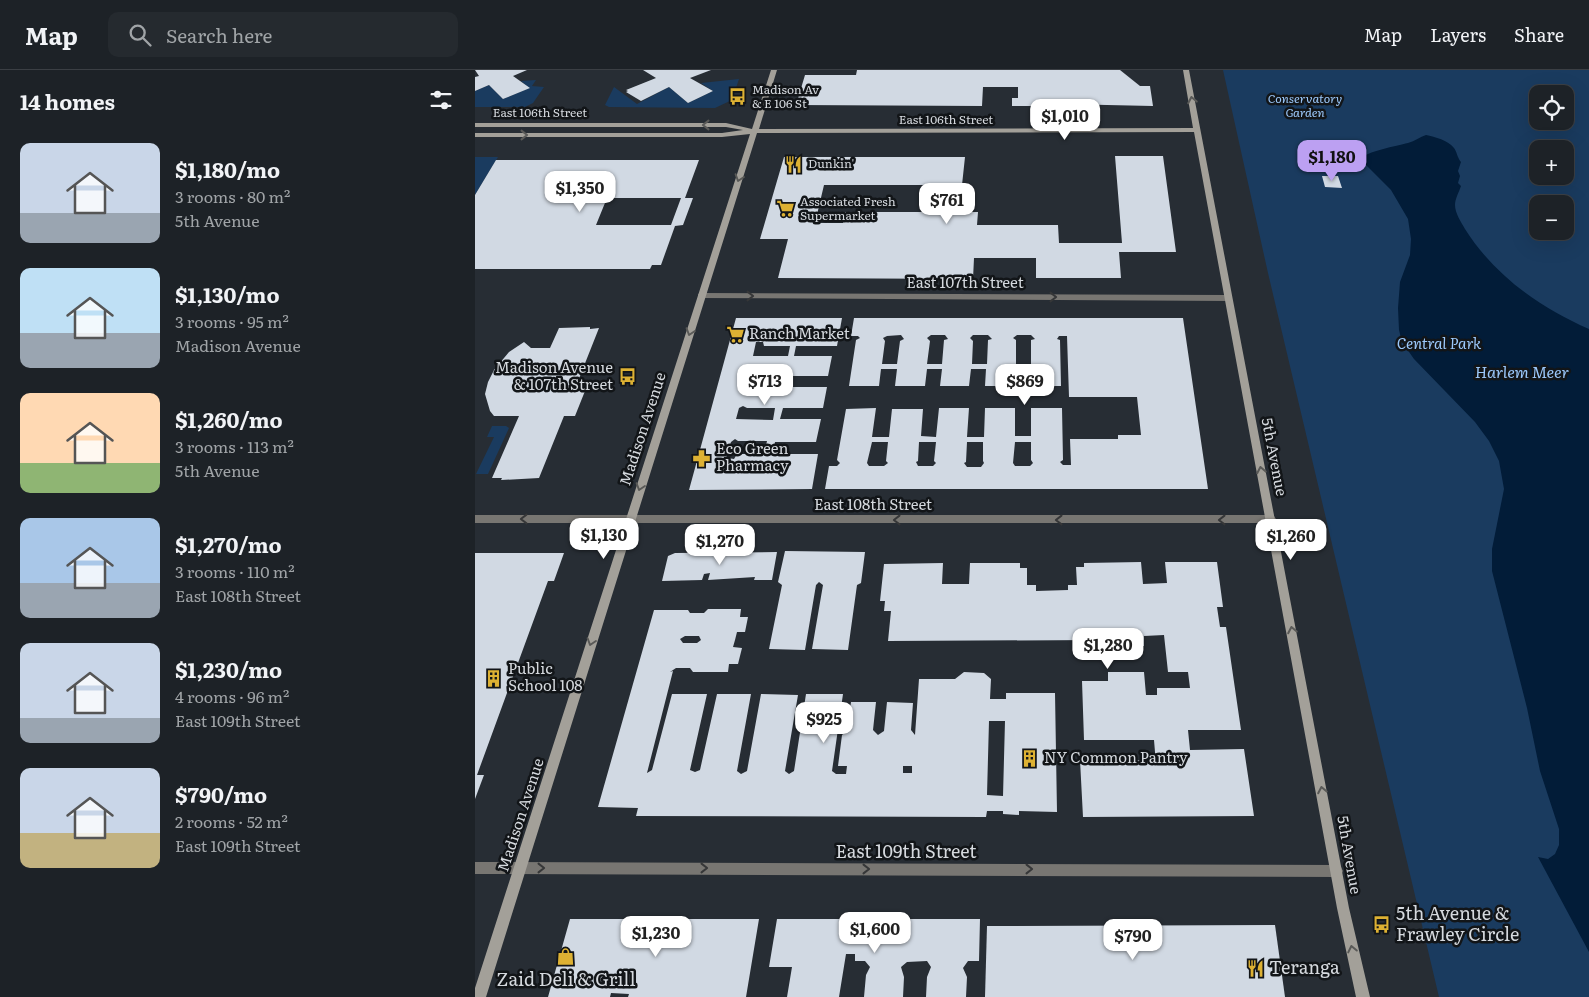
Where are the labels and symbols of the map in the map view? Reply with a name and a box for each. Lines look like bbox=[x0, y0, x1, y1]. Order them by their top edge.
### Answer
place label: Madison Av & E 106 St bbox=[752, 80, 819, 112]
bus stop icon: Madison Av & E 106 St bbox=[728, 87, 748, 107]
park label: Conservatory Garden bbox=[1268, 89, 1342, 121]
one-way arrow bbox=[1187, 96, 1198, 105]
pin: $1,010 bbox=[1024, 98, 1106, 141]
street label: East 106th Street bbox=[493, 103, 587, 121]
street label: East 106th Street bbox=[899, 110, 993, 128]
one-way arrow bbox=[702, 120, 710, 130]
one-way arrow bbox=[520, 130, 528, 140]
pin: $1,180 bbox=[1291, 140, 1373, 182]
restaurant icon: Dunkin' bbox=[784, 154, 804, 174]
place label: Dunkin' bbox=[808, 154, 854, 172]
pin: $1,350 bbox=[539, 170, 621, 213]
one-way arrow bbox=[735, 173, 745, 181]
pin: $761 bbox=[917, 182, 977, 225]
place label: Associated Fresh Supermarket bbox=[800, 192, 896, 224]
supermarket icon: Associated Fresh Supermarket bbox=[776, 199, 796, 219]
street label: East 107th Street bbox=[906, 270, 1024, 293]
one-way arrow bbox=[746, 291, 754, 301]
one-way arrow bbox=[1049, 292, 1057, 302]
place label: Ranch Market bbox=[749, 321, 850, 344]
supermarket icon: Ranch Market bbox=[725, 324, 745, 344]
one-way arrow bbox=[685, 328, 695, 336]
park label: Central Park bbox=[1397, 331, 1482, 354]
place label: Madison Avenue & 107th Street bbox=[495, 355, 613, 395]
water label: Harlem Meer bbox=[1475, 359, 1569, 383]
pin: $713 bbox=[735, 364, 795, 406]
pin: $869 bbox=[995, 364, 1055, 406]
bus stop icon: Madison Avenue & 107th Street bbox=[617, 367, 637, 387]
street label: Madison Avenue bbox=[612, 369, 671, 488]
street label: 5th Avenue bbox=[1257, 416, 1294, 498]
place label: Eco Green Pharmacy bbox=[716, 436, 789, 476]
pharmacy icon: Eco Green Pharmacy bbox=[692, 448, 712, 468]
one-way arrow bbox=[1257, 466, 1267, 475]
one-way arrow bbox=[636, 483, 646, 491]
street label: East 108th Street bbox=[814, 492, 932, 515]
one-way arrow bbox=[520, 514, 528, 524]
one-way arrow bbox=[893, 515, 900, 525]
one-way arrow bbox=[1055, 515, 1063, 525]
one-way arrow bbox=[1218, 515, 1226, 525]
pin: $1,130 bbox=[563, 518, 645, 560]
pin: $1,260 bbox=[1250, 518, 1332, 561]
pin: $1,270 bbox=[679, 524, 761, 566]
one-way arrow bbox=[1287, 626, 1297, 634]
pin: $1,280 bbox=[1067, 628, 1149, 670]
one-way arrow bbox=[587, 637, 597, 646]
place label: Public School 108 bbox=[508, 656, 583, 696]
building icon: Public School 108 bbox=[484, 668, 504, 688]
pin: $925 bbox=[794, 702, 854, 744]
place label: NY Common Pantry bbox=[1044, 745, 1188, 768]
building icon: NY Common Pantry bbox=[1020, 748, 1040, 768]
street label: Madison Avenue bbox=[490, 755, 549, 874]
one-way arrow bbox=[1317, 785, 1328, 794]
street label: 5th Avenue bbox=[1332, 814, 1369, 896]
street label: East 109th Street bbox=[835, 837, 977, 864]
one-way arrow bbox=[538, 863, 545, 873]
one-way arrow bbox=[700, 863, 708, 873]
one-way arrow bbox=[862, 864, 870, 874]
one-way arrow bbox=[1025, 864, 1033, 875]
place label: 5th Avenue & Frawley Circle bbox=[1396, 899, 1519, 947]
pin: $1,600 bbox=[834, 912, 916, 954]
bus stop icon: 5th Avenue & Frawley Circle bbox=[1372, 914, 1392, 934]
pin: $1,230 bbox=[615, 916, 697, 958]
pin: $790 bbox=[1103, 918, 1163, 961]
one-way arrow bbox=[1347, 945, 1358, 954]
shop icon: Zaid Deli & Grill bbox=[556, 947, 576, 967]
place label: Teranga bbox=[1269, 953, 1340, 980]
restaurant icon: Teranga bbox=[1245, 958, 1265, 978]
place label: Zaid Deli & Grill bbox=[497, 965, 635, 992]

